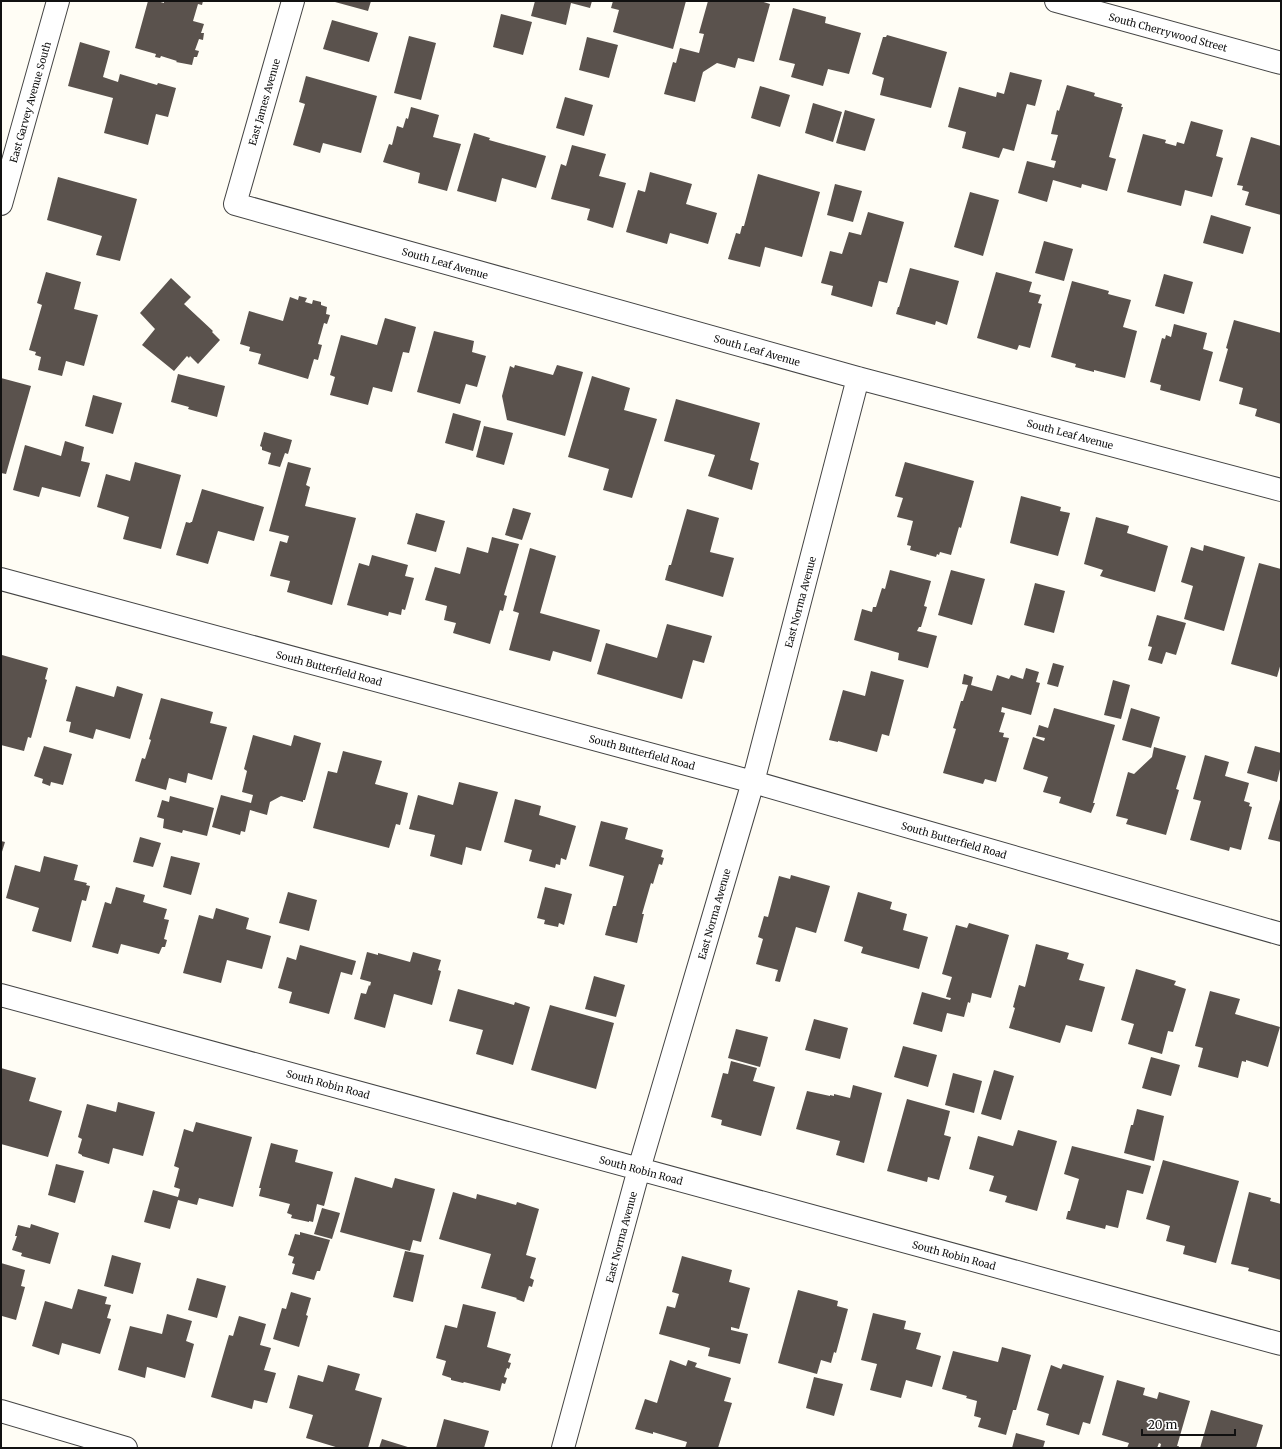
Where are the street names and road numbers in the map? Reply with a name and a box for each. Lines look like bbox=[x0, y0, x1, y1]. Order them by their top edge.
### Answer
street label: South Cherrywood Street bbox=[1107, 10, 1229, 55]
street label: East Garvey Avenue South bbox=[7, 40, 54, 164]
street label: East James Avenue bbox=[246, 57, 283, 147]
street label: South Leaf Avenue bbox=[400, 245, 489, 282]
street label: South Leaf Avenue bbox=[712, 332, 801, 369]
street label: South Leaf Avenue bbox=[1025, 417, 1115, 452]
street label: East Norma Avenue bbox=[782, 555, 819, 649]
street label: South Butterfield Road bbox=[274, 648, 383, 689]
street label: South Butterfield Road bbox=[587, 732, 696, 773]
street label: South Butterfield Road bbox=[900, 819, 1008, 862]
street label: East Norma Avenue bbox=[695, 867, 734, 961]
street label: South Robin Road bbox=[285, 1067, 371, 1102]
street label: South Robin Road bbox=[598, 1153, 684, 1188]
street label: East Norma Avenue bbox=[603, 1190, 640, 1284]
street label: South Robin Road bbox=[911, 1238, 997, 1273]

